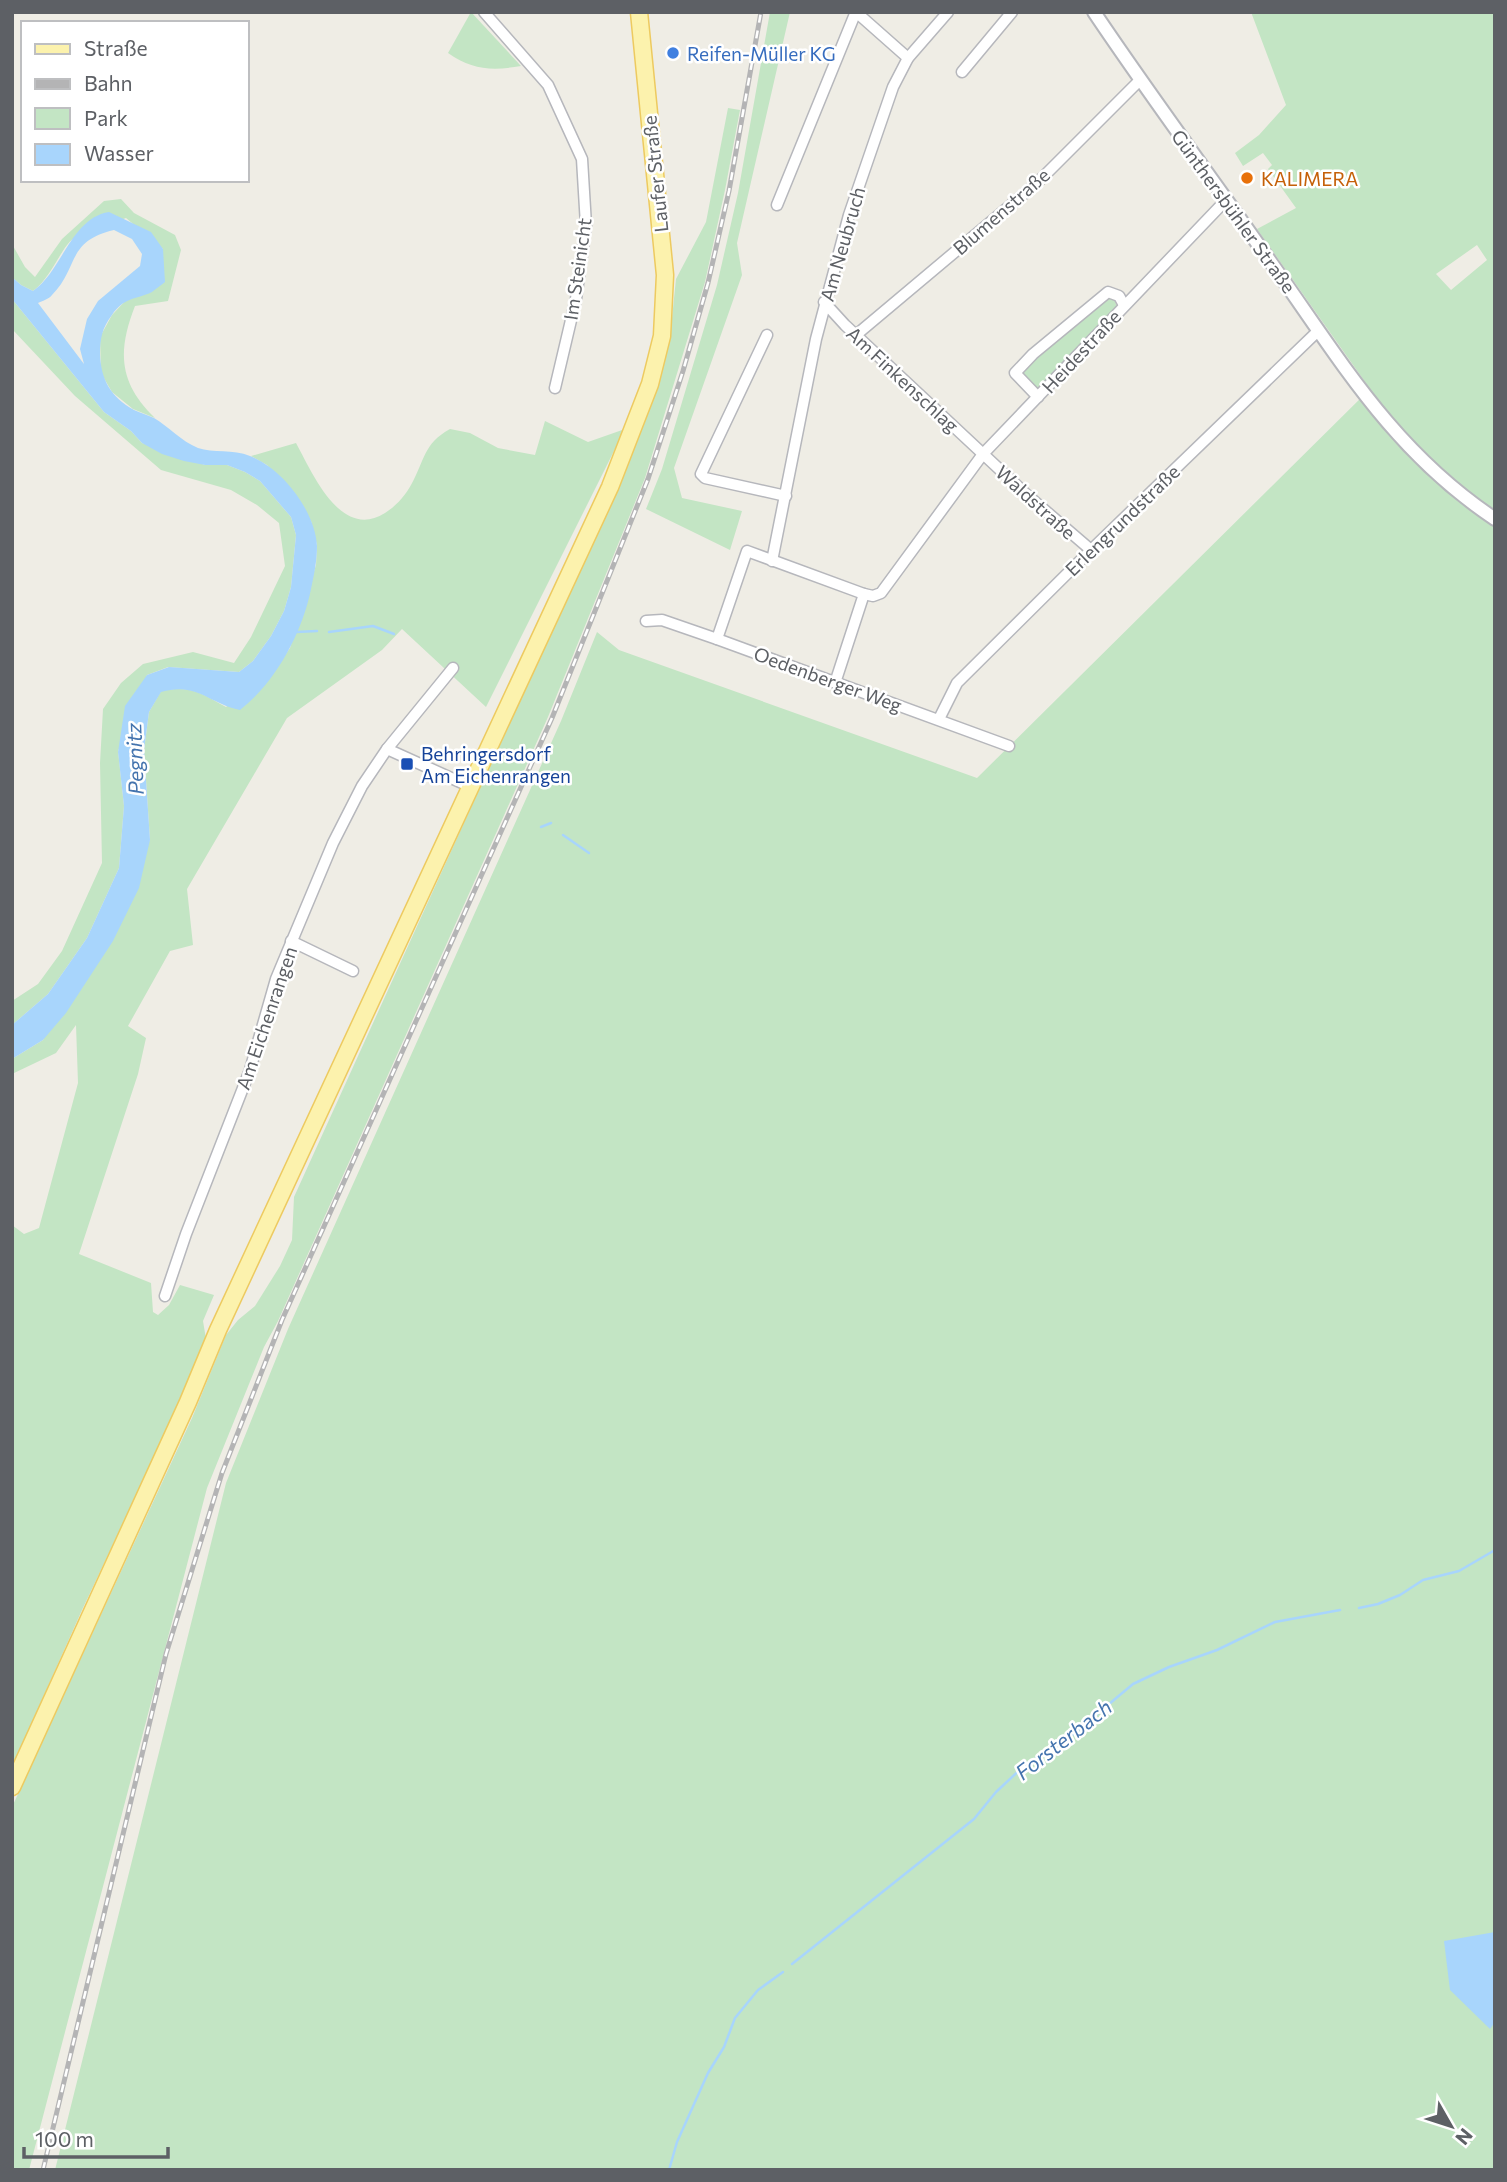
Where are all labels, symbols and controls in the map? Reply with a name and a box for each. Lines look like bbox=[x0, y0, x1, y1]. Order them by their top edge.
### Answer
legend bbox=[21, 21, 248, 182]
text: Straße bbox=[84, 35, 148, 60]
place label: Reifen-Müller KG bbox=[687, 42, 836, 65]
marker: Reifen-Müller KG bbox=[665, 45, 681, 61]
text: Bahn bbox=[84, 70, 133, 95]
text: Park bbox=[84, 105, 128, 130]
street label: Laufer Straße bbox=[637, 114, 673, 234]
street label: Günthersbühler Straße bbox=[1167, 125, 1301, 297]
text: Wasser bbox=[84, 140, 154, 165]
street label: Blumenstraße bbox=[948, 163, 1054, 259]
place label: KALIMERA bbox=[1261, 167, 1358, 190]
marker: KALIMERA bbox=[1239, 170, 1255, 186]
street label: Am Neubruch bbox=[815, 184, 869, 304]
street label: Im Steinicht bbox=[558, 216, 596, 322]
street label: Heidestraße bbox=[1037, 305, 1125, 397]
street label: Am Finkenschlag bbox=[842, 321, 964, 437]
street label: Waldstraße bbox=[991, 460, 1081, 544]
street label: Erlengrundstraße bbox=[1060, 460, 1184, 580]
street label: Oedenberger Weg bbox=[751, 642, 905, 716]
water label: Pegnitz bbox=[120, 722, 148, 795]
place label: Behringersdorf Am Eichenrangen bbox=[421, 742, 571, 787]
marker: Behringersdorf Am Eichenrangen bbox=[399, 756, 415, 772]
street label: Am Eichenrangen bbox=[231, 943, 301, 1093]
water label: Forsterbach bbox=[1010, 1694, 1116, 1784]
north arrow bbox=[1416, 2091, 1486, 2161]
scale bar bbox=[24, 2116, 168, 2160]
text: N bbox=[1451, 2124, 1478, 2150]
text: 100 m bbox=[35, 2126, 94, 2151]

